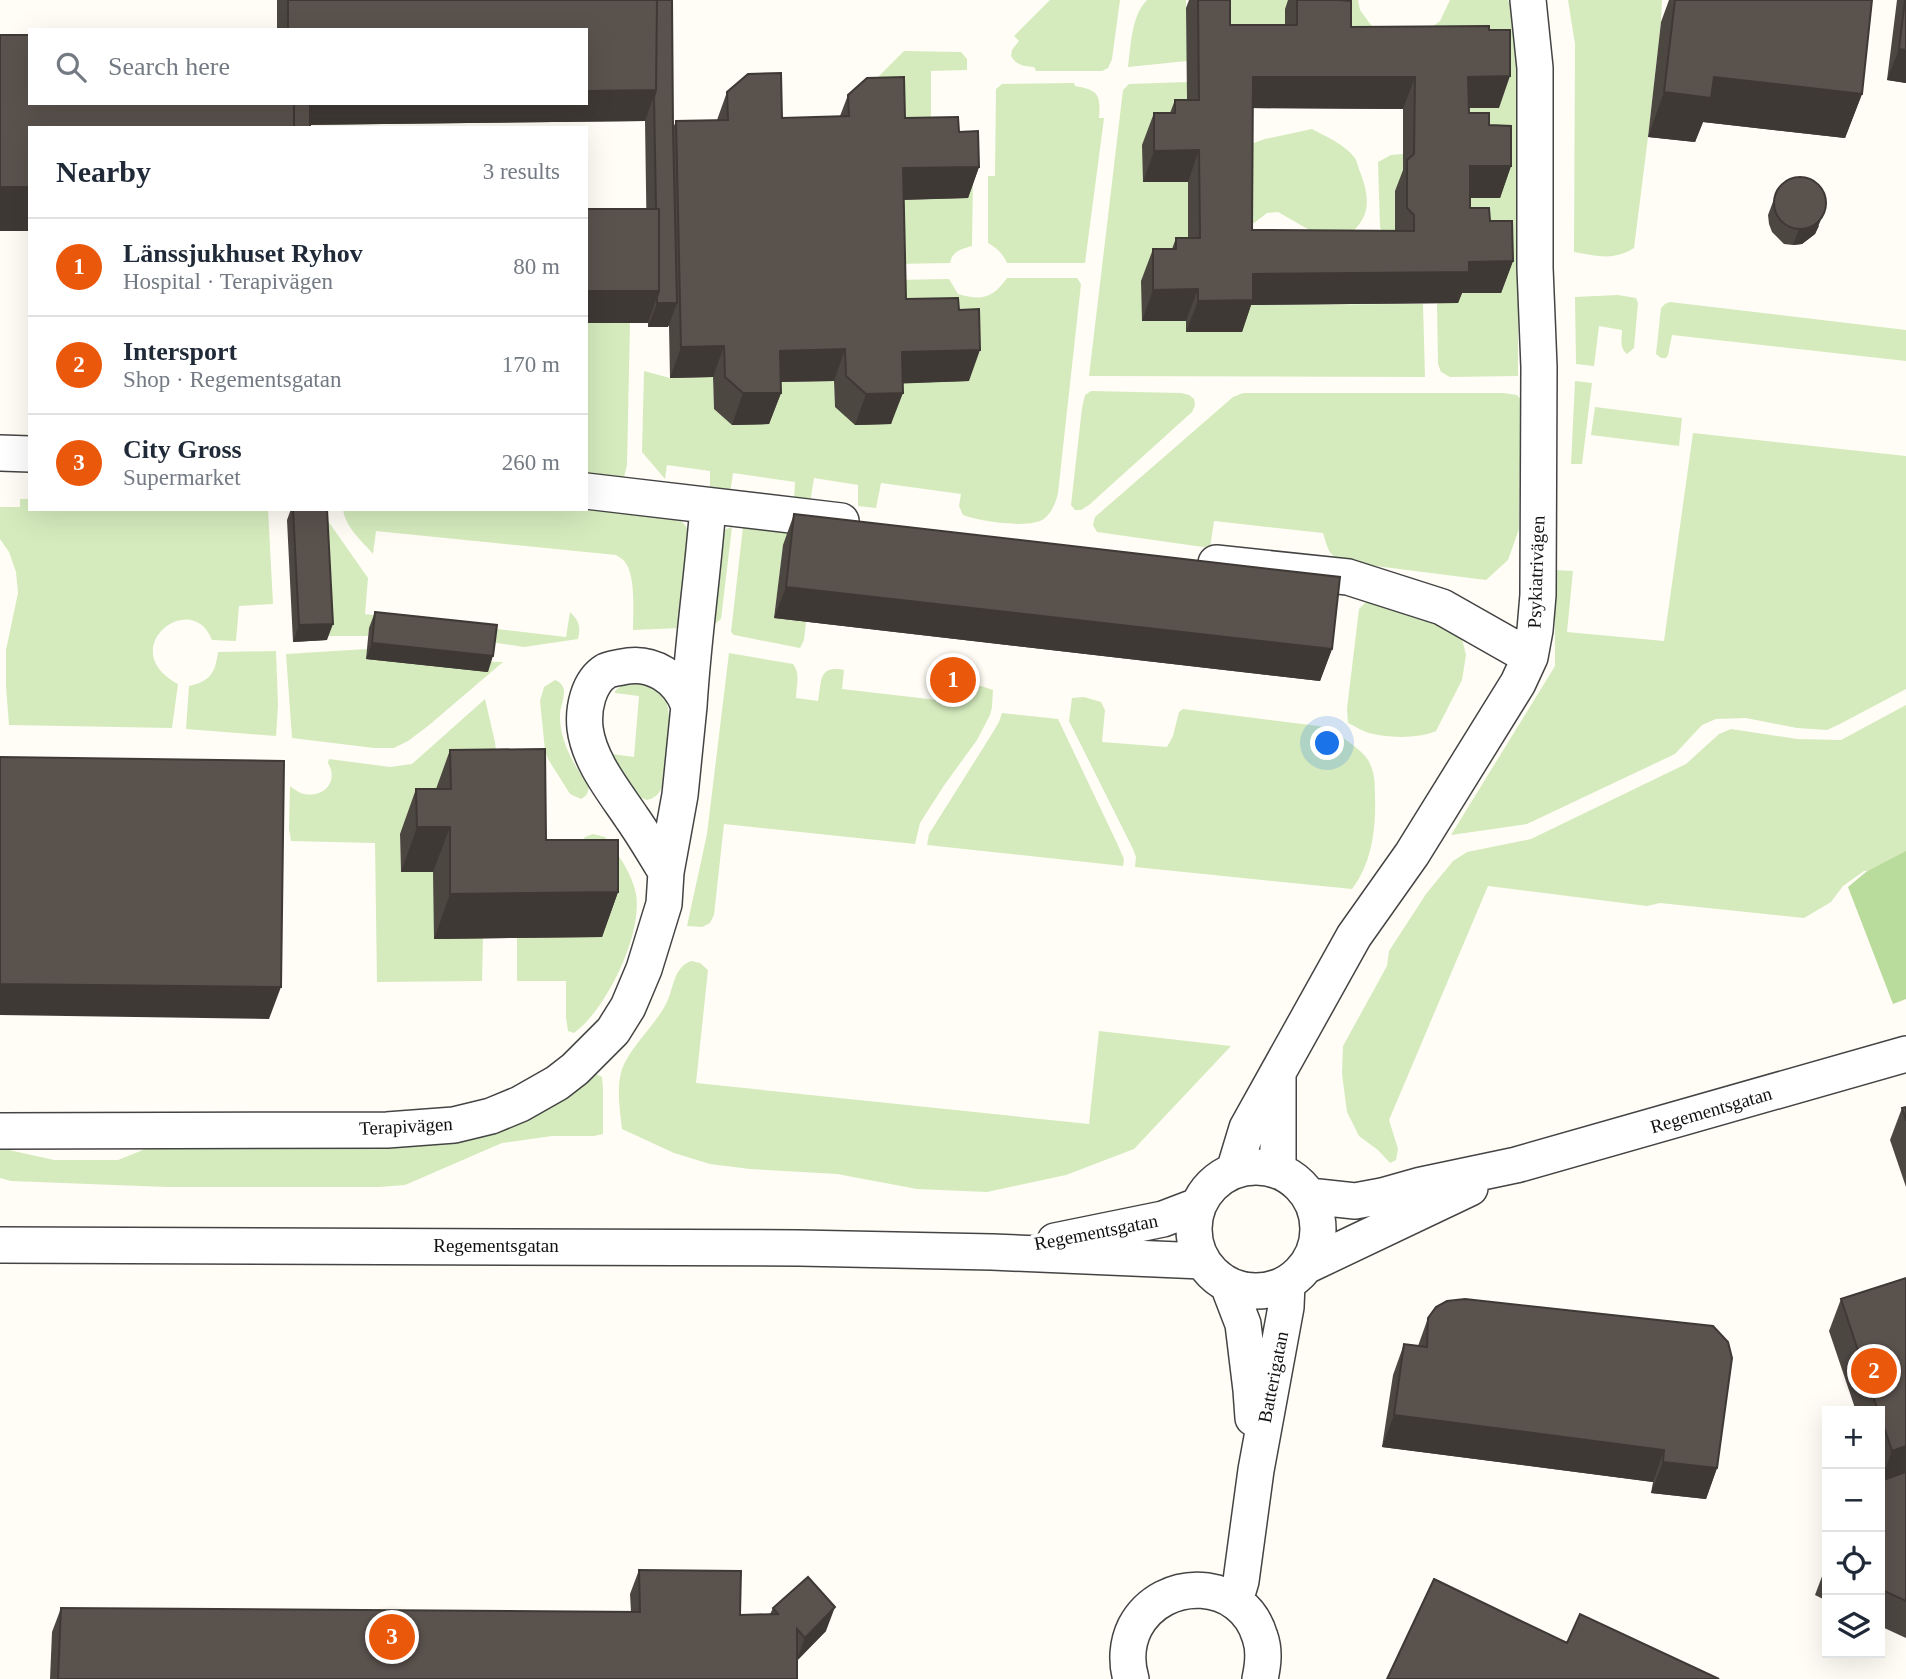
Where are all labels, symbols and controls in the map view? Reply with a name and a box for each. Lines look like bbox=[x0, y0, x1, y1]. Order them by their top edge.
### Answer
search box bbox=[28, 28, 588, 105]
icon: search bbox=[52, 48, 90, 86]
text: Search here bbox=[108, 52, 230, 81]
text: Nearby bbox=[56, 155, 151, 188]
text: 3 results bbox=[483, 159, 560, 184]
text: Länssjukhuset Ryhov bbox=[123, 239, 363, 268]
text: 1 bbox=[73, 254, 85, 279]
text: 80 m bbox=[513, 254, 560, 279]
text: Hospital · Terapivägen bbox=[123, 269, 333, 294]
text: Intersport bbox=[123, 337, 237, 366]
text: 2 bbox=[73, 352, 85, 377]
text: 170 m bbox=[502, 352, 560, 377]
text: Shop · Regementsgatan bbox=[123, 367, 341, 392]
text: City Gross bbox=[123, 435, 242, 464]
text: 3 bbox=[73, 450, 85, 475]
text: 260 m bbox=[502, 450, 560, 475]
text: Supermarket bbox=[123, 465, 241, 490]
street label: Psykiatrivägen bbox=[1524, 515, 1548, 629]
pin: 1 bbox=[930, 654, 976, 706]
your location bbox=[1310, 726, 1344, 760]
street label: Regementsgatan bbox=[1648, 1082, 1775, 1137]
street label: Terapivägen bbox=[359, 1113, 454, 1139]
street label: Regementsgatan bbox=[1032, 1210, 1160, 1254]
street label: Regementsgatan bbox=[433, 1235, 559, 1256]
street label: Batterigatan bbox=[1254, 1329, 1292, 1425]
pin: 2 bbox=[1851, 1345, 1897, 1397]
map controls bbox=[1822, 1406, 1885, 1658]
button: + bbox=[1822, 1406, 1885, 1469]
button: − bbox=[1822, 1469, 1885, 1532]
button: locate bbox=[1822, 1532, 1885, 1595]
button: layers bbox=[1822, 1595, 1885, 1658]
pin: 3 bbox=[369, 1611, 415, 1663]

